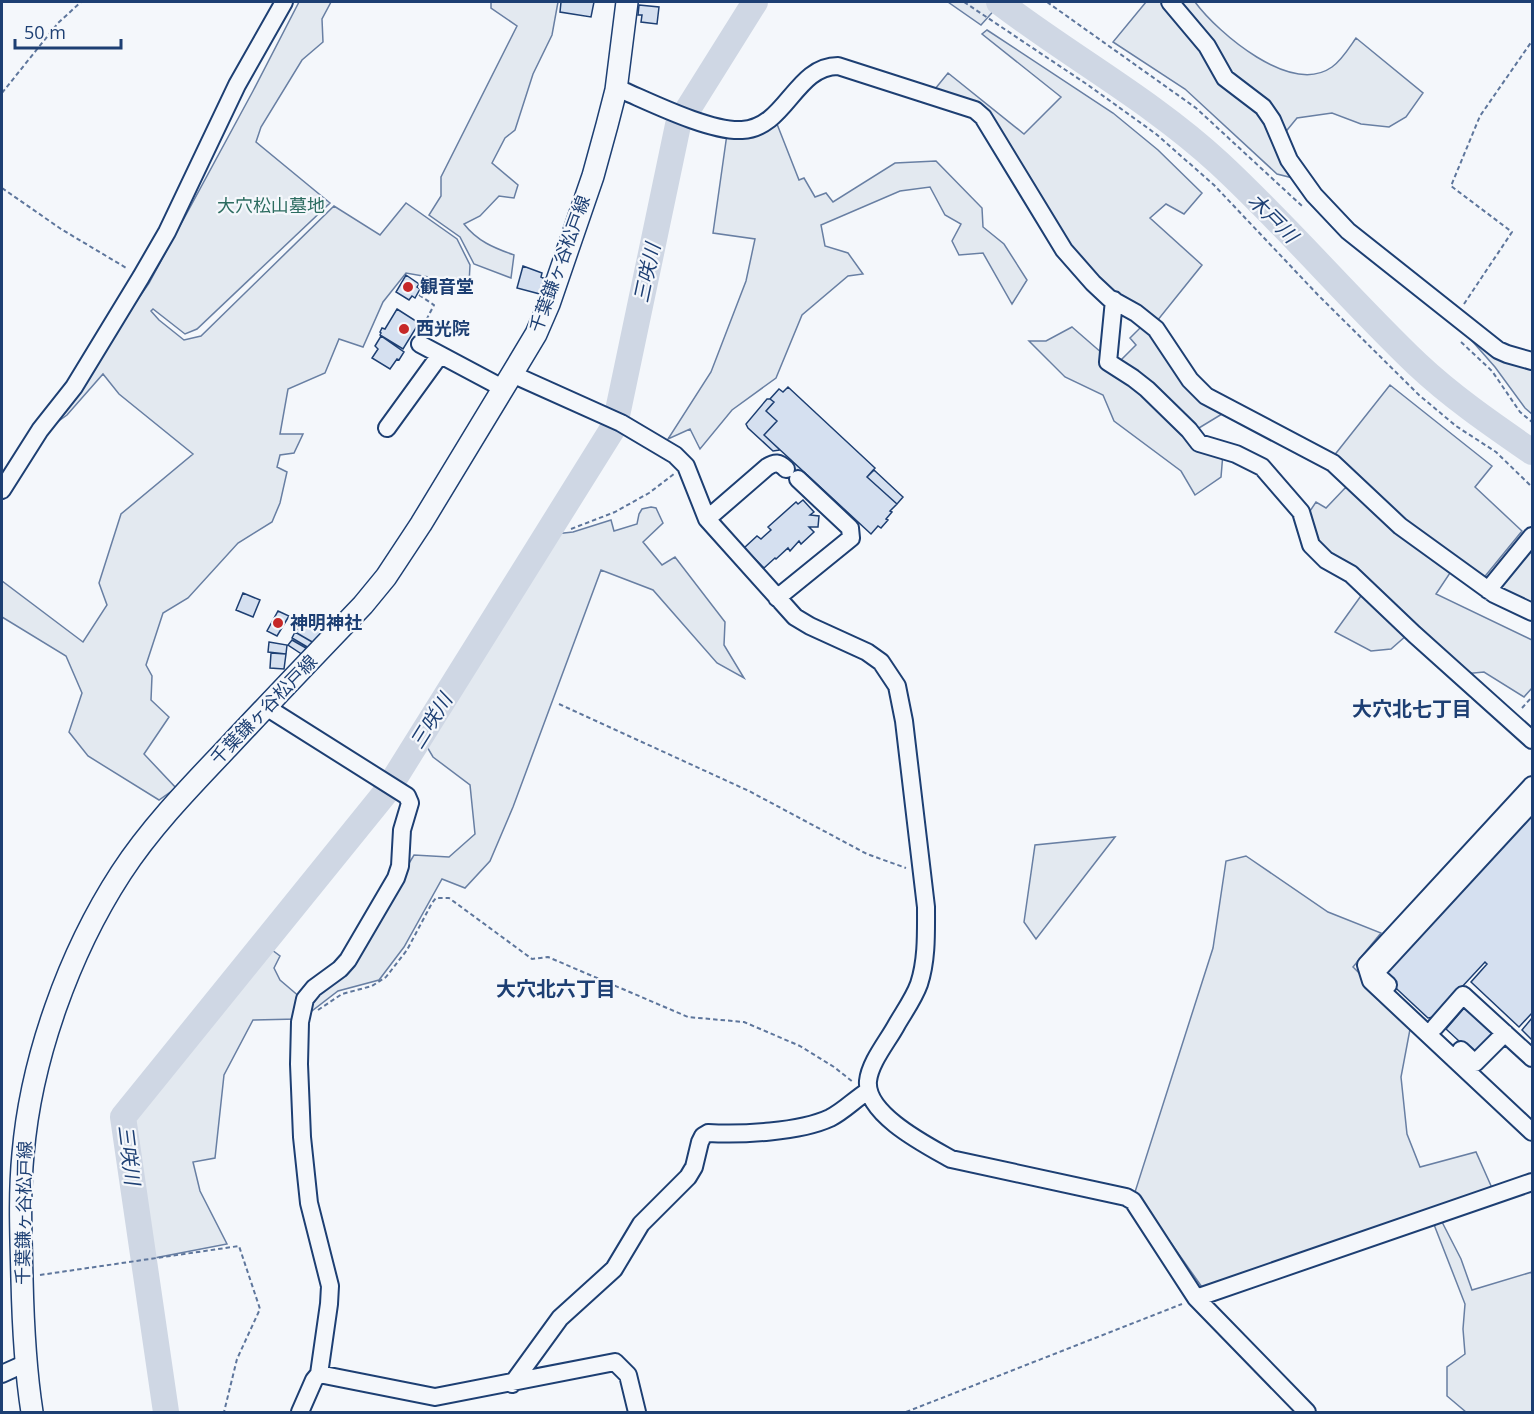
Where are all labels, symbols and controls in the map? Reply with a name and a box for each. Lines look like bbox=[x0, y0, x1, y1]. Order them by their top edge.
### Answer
scale bar bbox=[15, 12, 122, 50]
text: 50 m bbox=[24, 20, 66, 44]
water label: 木戸川 bbox=[1243, 187, 1306, 250]
street label: 千葉鎌ヶ谷松戸線 bbox=[523, 192, 595, 335]
park label: 大穴松山墓地 bbox=[217, 193, 325, 217]
water label: 三咲川 bbox=[627, 239, 666, 305]
place label: 観音堂 bbox=[420, 274, 474, 298]
marker: 観音堂 bbox=[401, 280, 415, 294]
place label: 西光院 bbox=[416, 316, 470, 340]
marker: 西光院 bbox=[397, 322, 411, 336]
place label: 神明神社 bbox=[290, 610, 362, 634]
marker: 神明神社 bbox=[271, 616, 285, 630]
street label: 千葉鎌ヶ谷松戸線 bbox=[205, 649, 322, 769]
water label: 三咲川 bbox=[403, 686, 459, 753]
district label: 大穴北七丁目 bbox=[1352, 695, 1472, 722]
district label: 大穴北六丁目 bbox=[496, 975, 616, 1002]
water label: 三咲川 bbox=[112, 1124, 147, 1188]
street label: 千葉鎌ヶ谷松戸線 bbox=[10, 1141, 36, 1285]

